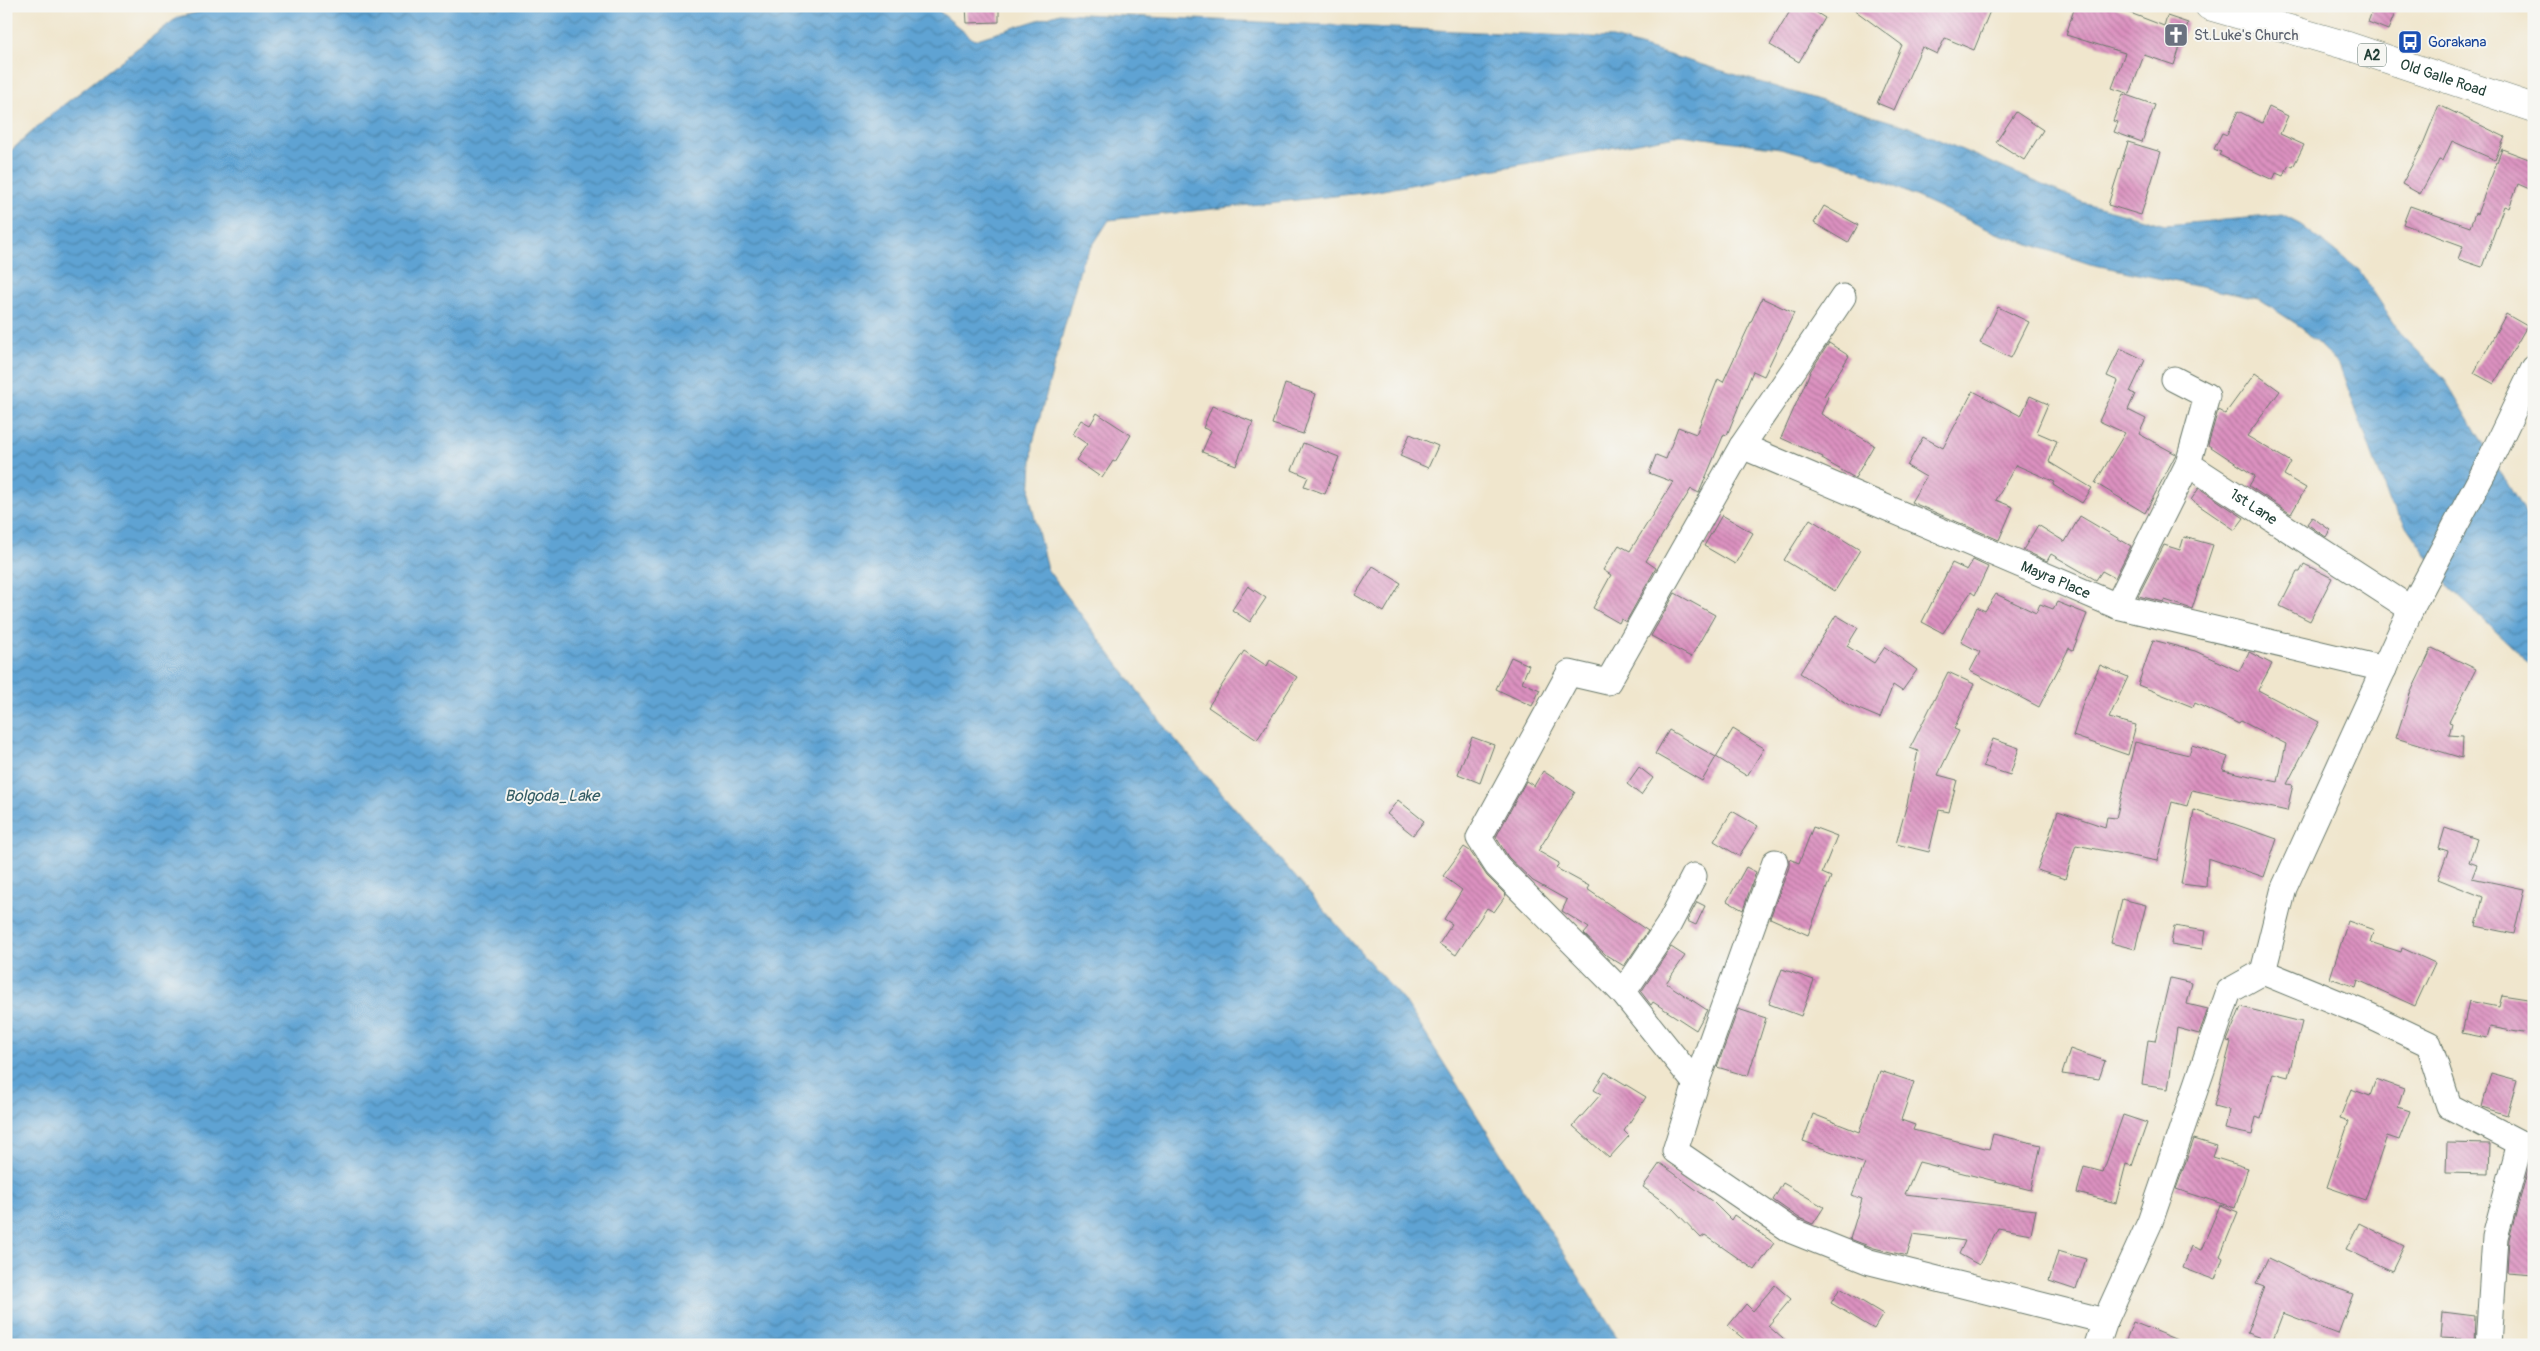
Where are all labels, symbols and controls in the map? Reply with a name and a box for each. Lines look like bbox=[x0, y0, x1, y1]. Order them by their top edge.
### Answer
church icon: St.Luke's Church bbox=[2163, 22, 2189, 48]
place label: St.Luke's Church bbox=[2194, 26, 2299, 45]
bus stop icon: Gorakana bbox=[2397, 29, 2423, 55]
place label: Gorakana bbox=[2428, 33, 2487, 52]
road number: A2 bbox=[2358, 44, 2386, 66]
street label: Old Galle Road bbox=[2398, 55, 2489, 101]
street label: 1st Lane bbox=[2226, 484, 2281, 529]
street label: Mayra Place bbox=[2018, 557, 2094, 603]
water label: Bolgoda_Lake bbox=[505, 786, 601, 806]

